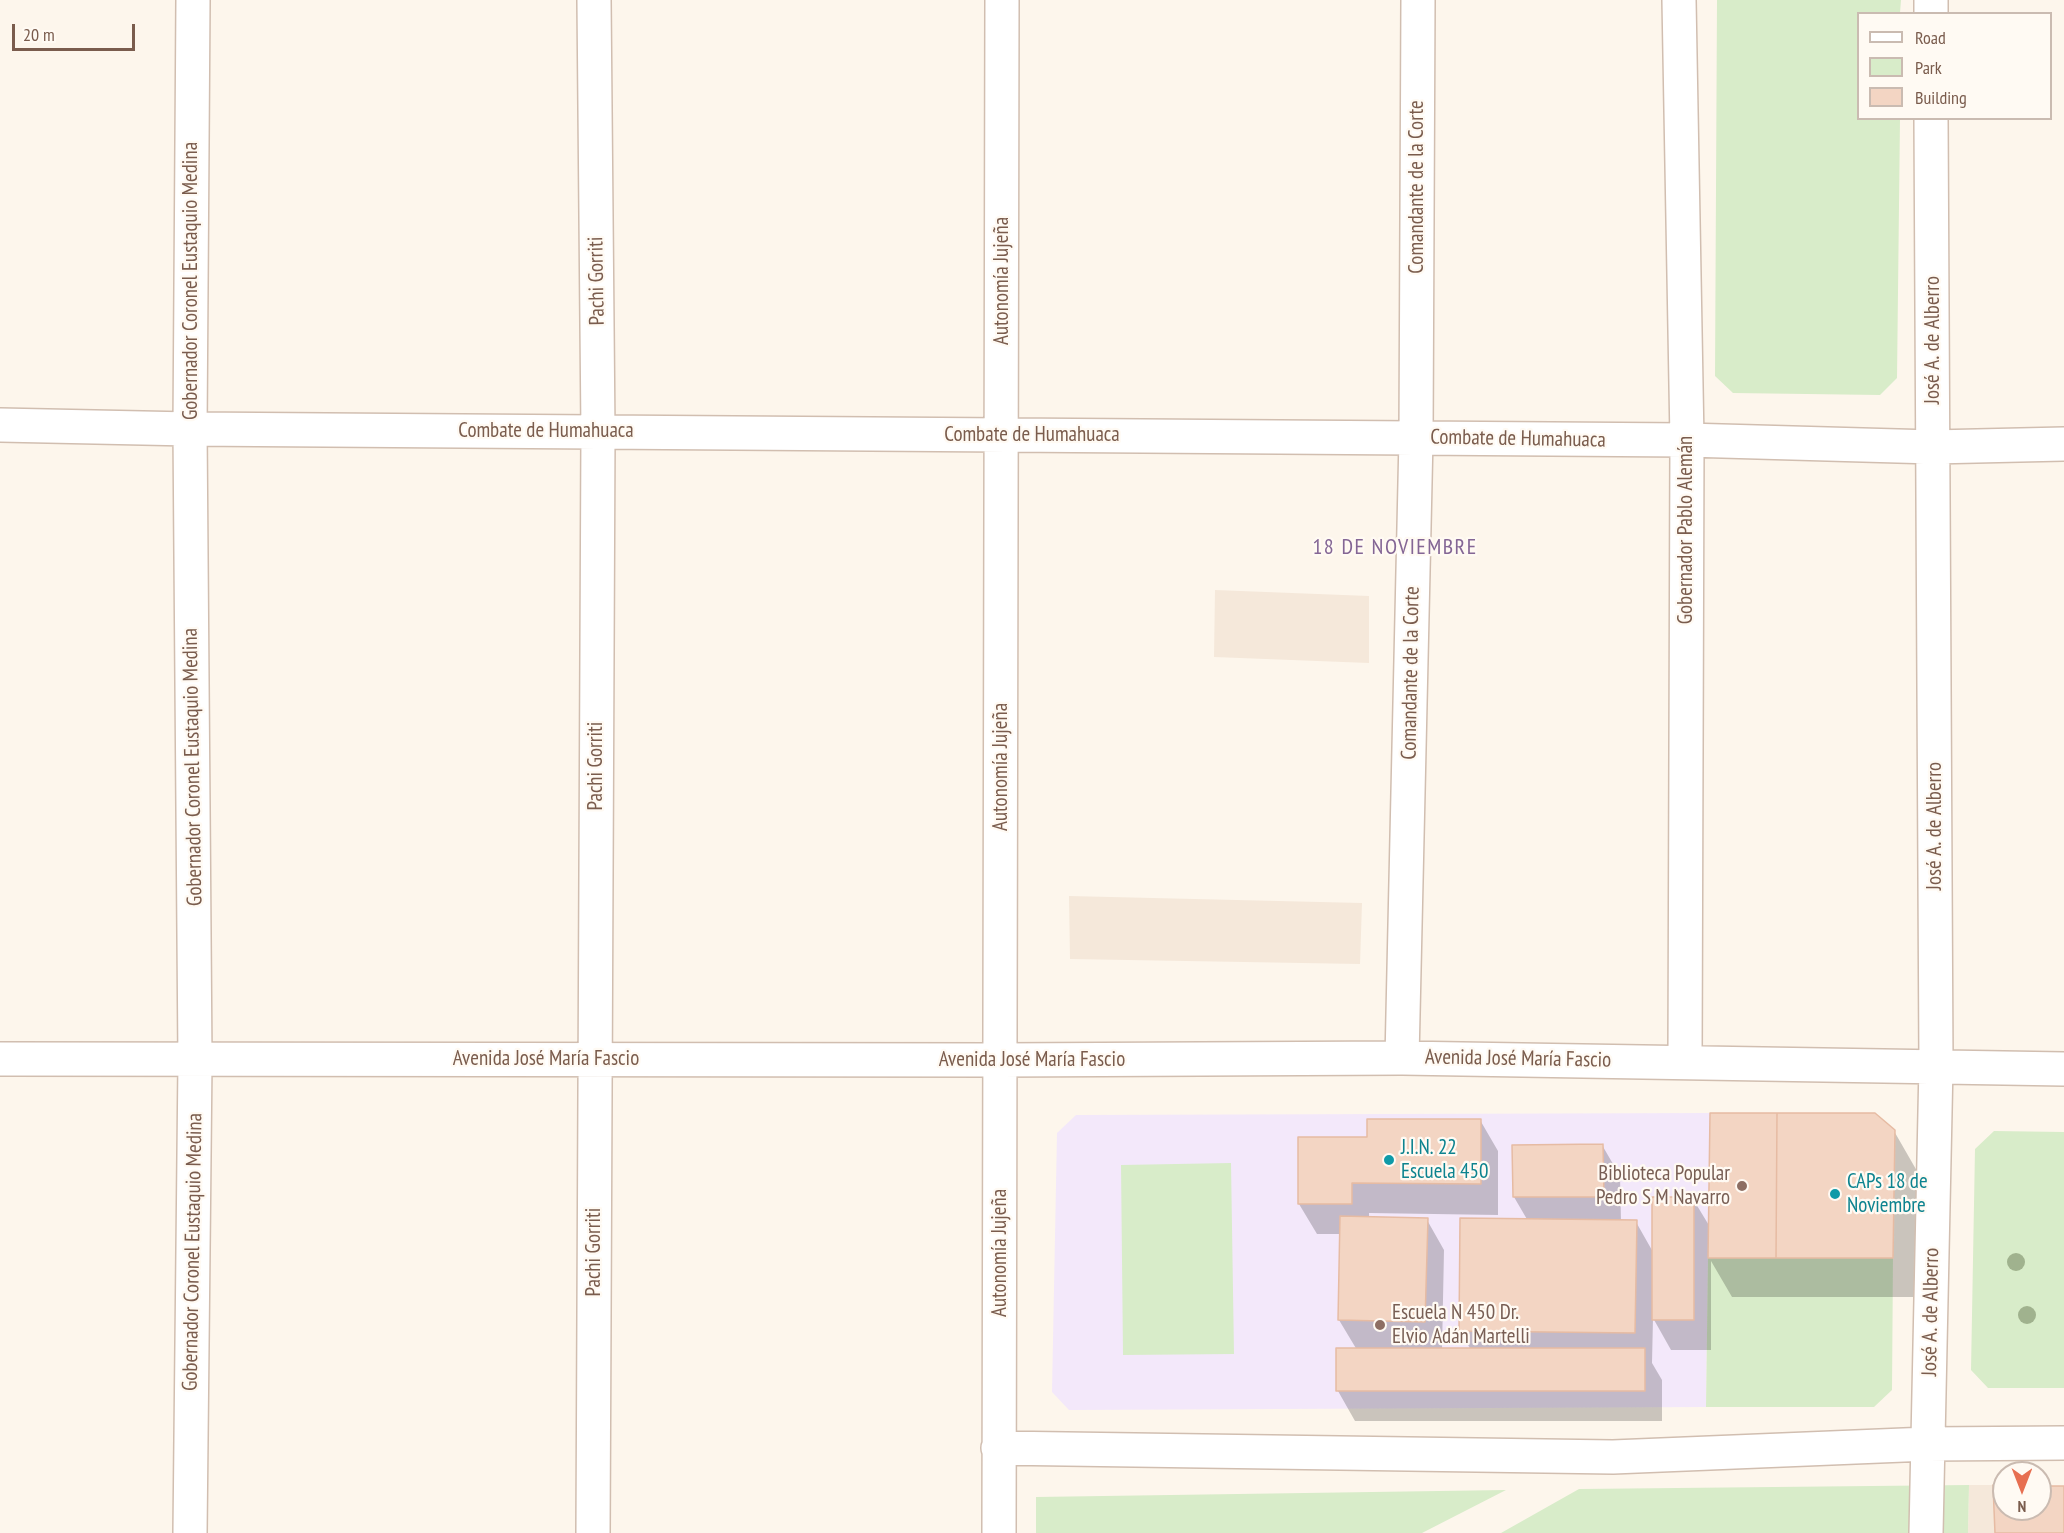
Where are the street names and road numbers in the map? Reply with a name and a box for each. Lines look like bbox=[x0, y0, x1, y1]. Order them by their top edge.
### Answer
street label: Comandante de la Corte bbox=[1404, 100, 1430, 274]
street label: Gobernador Coronel Eustaquio Medina bbox=[178, 142, 204, 420]
street label: Autonomía Jujeña bbox=[989, 217, 1015, 345]
street label: Pachi Gorriti bbox=[584, 236, 610, 326]
street label: José A. de Alberro bbox=[1920, 276, 1946, 404]
street label: Combate de Humahuaca bbox=[458, 418, 634, 444]
street label: Combate de Humahuaca bbox=[944, 422, 1120, 448]
street label: Combate de Humahuaca bbox=[1430, 425, 1606, 453]
street label: Gobernador Pablo Alemán bbox=[1673, 436, 1699, 624]
street label: Comandante de la Corte bbox=[1397, 586, 1425, 760]
street label: Gobernador Coronel Eustaquio Medina bbox=[178, 628, 208, 906]
street label: Autonomía Jujeña bbox=[988, 703, 1014, 831]
street label: Pachi Gorriti bbox=[583, 722, 609, 810]
street label: José A. de Alberro bbox=[1922, 762, 1948, 890]
street label: Avenida José María Fascio bbox=[1425, 1045, 1611, 1073]
street label: Avenida José María Fascio bbox=[453, 1046, 639, 1072]
street label: Avenida José María Fascio bbox=[939, 1047, 1125, 1073]
street label: Gobernador Coronel Eustaquio Medina bbox=[178, 1113, 208, 1391]
street label: Autonomía Jujeña bbox=[987, 1189, 1013, 1317]
street label: Pachi Gorriti bbox=[581, 1208, 607, 1296]
street label: José A. de Alberro bbox=[1917, 1248, 1945, 1376]

